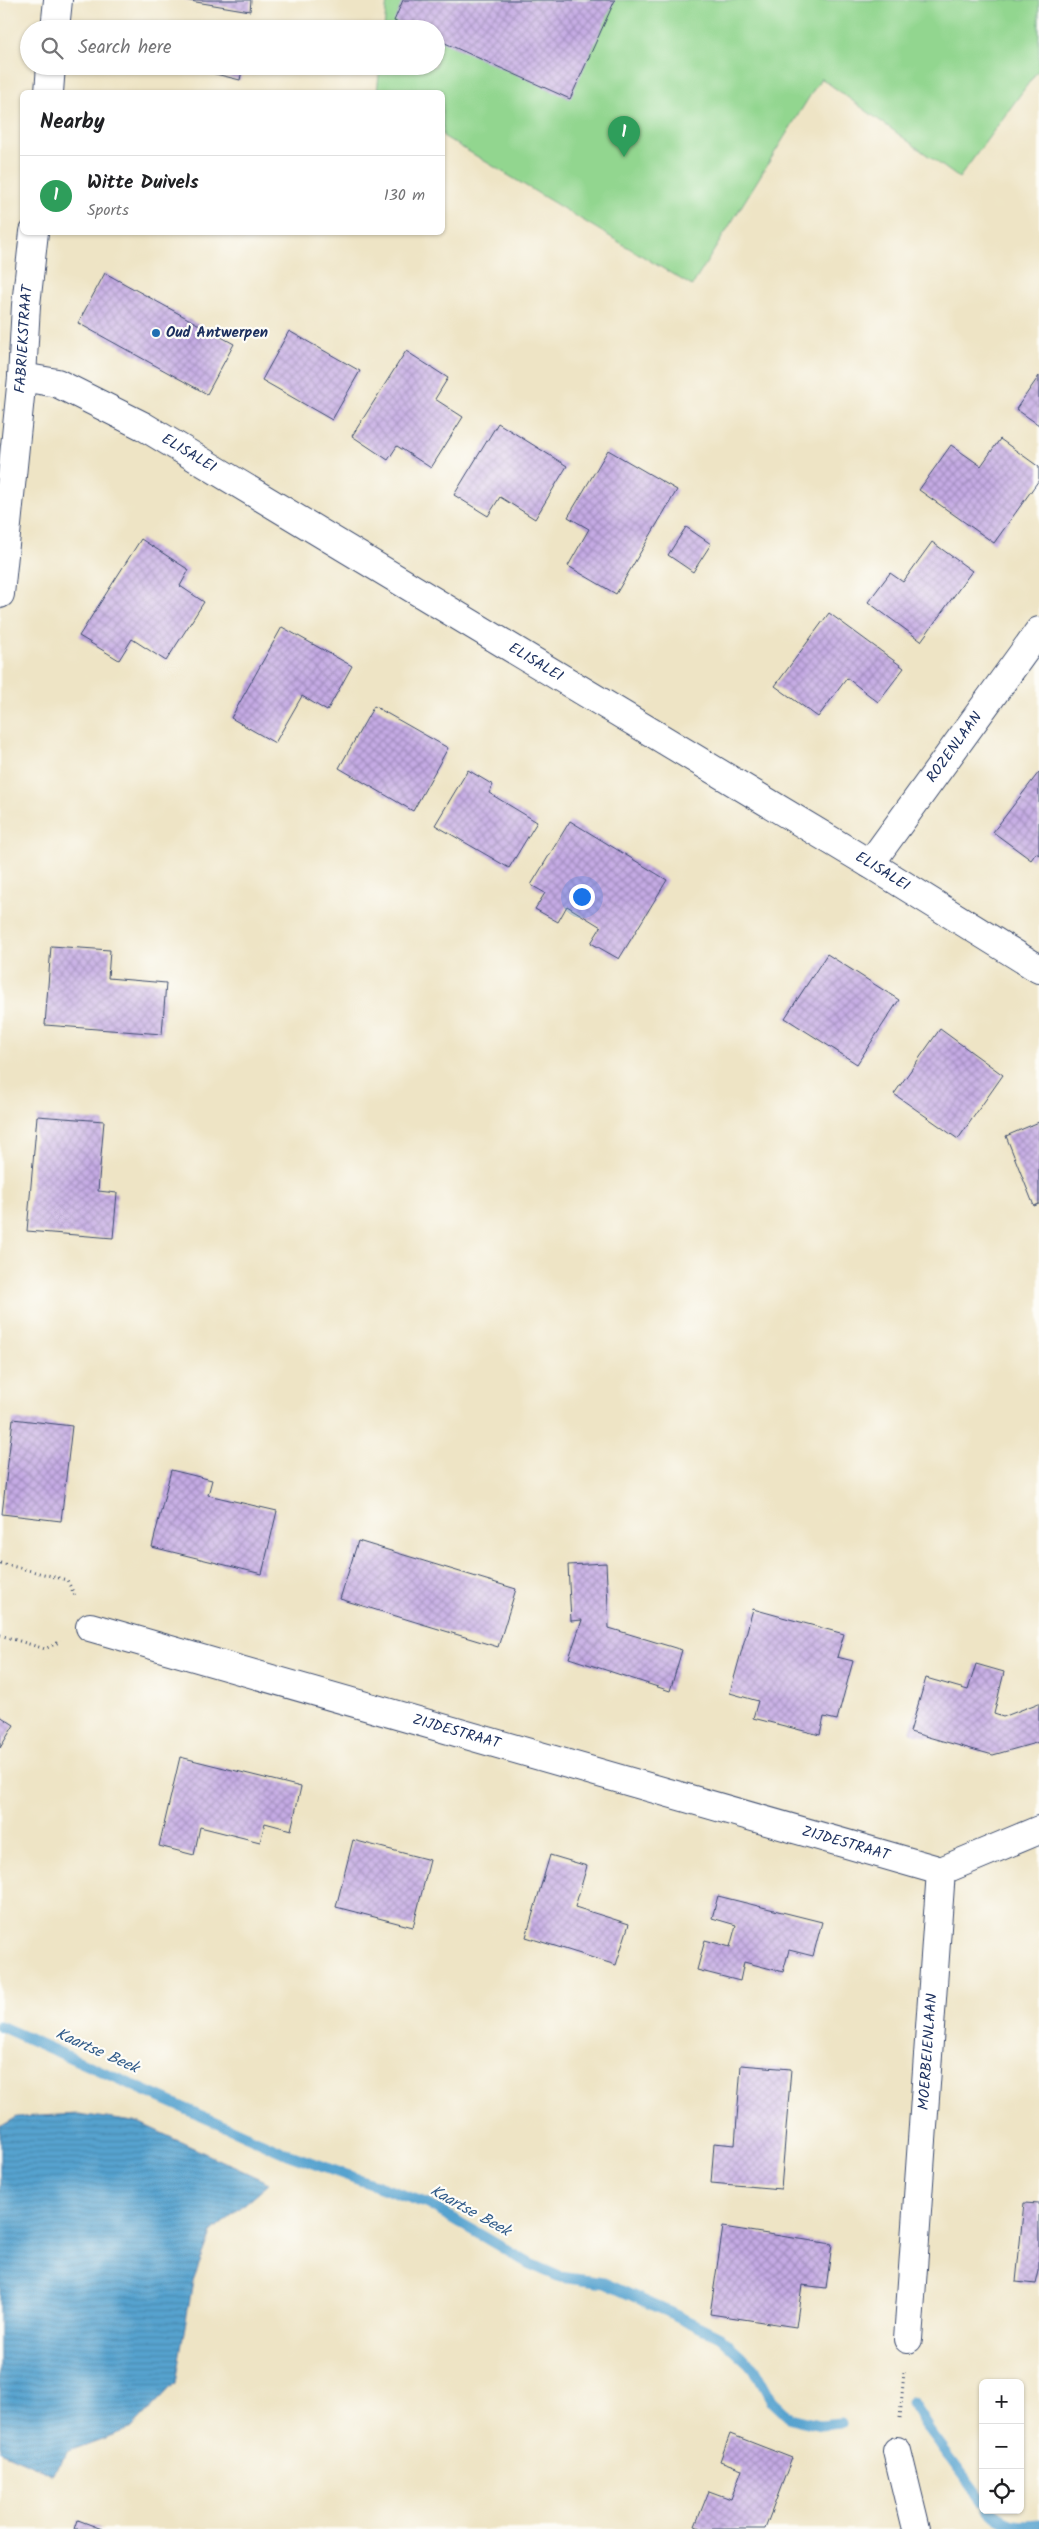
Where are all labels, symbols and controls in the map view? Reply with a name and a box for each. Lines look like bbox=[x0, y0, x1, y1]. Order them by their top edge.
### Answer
search box bbox=[20, 20, 445, 75]
text: Search here bbox=[78, 33, 172, 63]
icon: search bbox=[38, 34, 66, 62]
text: Nearby bbox=[40, 106, 105, 139]
pin: 1 bbox=[608, 116, 640, 157]
text: Witte Duivels bbox=[87, 168, 199, 198]
text: 1 bbox=[54, 183, 58, 208]
text: 130 m bbox=[384, 183, 425, 208]
text: Sports bbox=[87, 198, 129, 223]
street label: FABRIEKSTRAAT bbox=[8, 282, 40, 395]
place label: Oud Antwerpen bbox=[166, 321, 268, 345]
marker: Oud Antwerpen bbox=[150, 327, 162, 339]
street label: ELISALEI bbox=[157, 428, 221, 480]
street label: ELISALEI bbox=[504, 637, 568, 689]
street label: ROZENLAAN bbox=[921, 707, 989, 788]
street label: ELISALEI bbox=[850, 846, 915, 898]
your location bbox=[569, 884, 595, 910]
street label: ZIJDESTRAAT bbox=[409, 1708, 505, 1757]
street label: ZIJDESTRAAT bbox=[799, 1820, 894, 1868]
street label: MOERBEIENLAAN bbox=[912, 1992, 944, 2111]
water label: Kaartse Beek bbox=[51, 2022, 145, 2081]
water label: Kaartse Beek bbox=[425, 2179, 517, 2245]
map controls bbox=[979, 2379, 1024, 2514]
button: + bbox=[979, 2379, 1024, 2424]
button: − bbox=[979, 2424, 1024, 2469]
button: locate bbox=[979, 2469, 1024, 2514]

